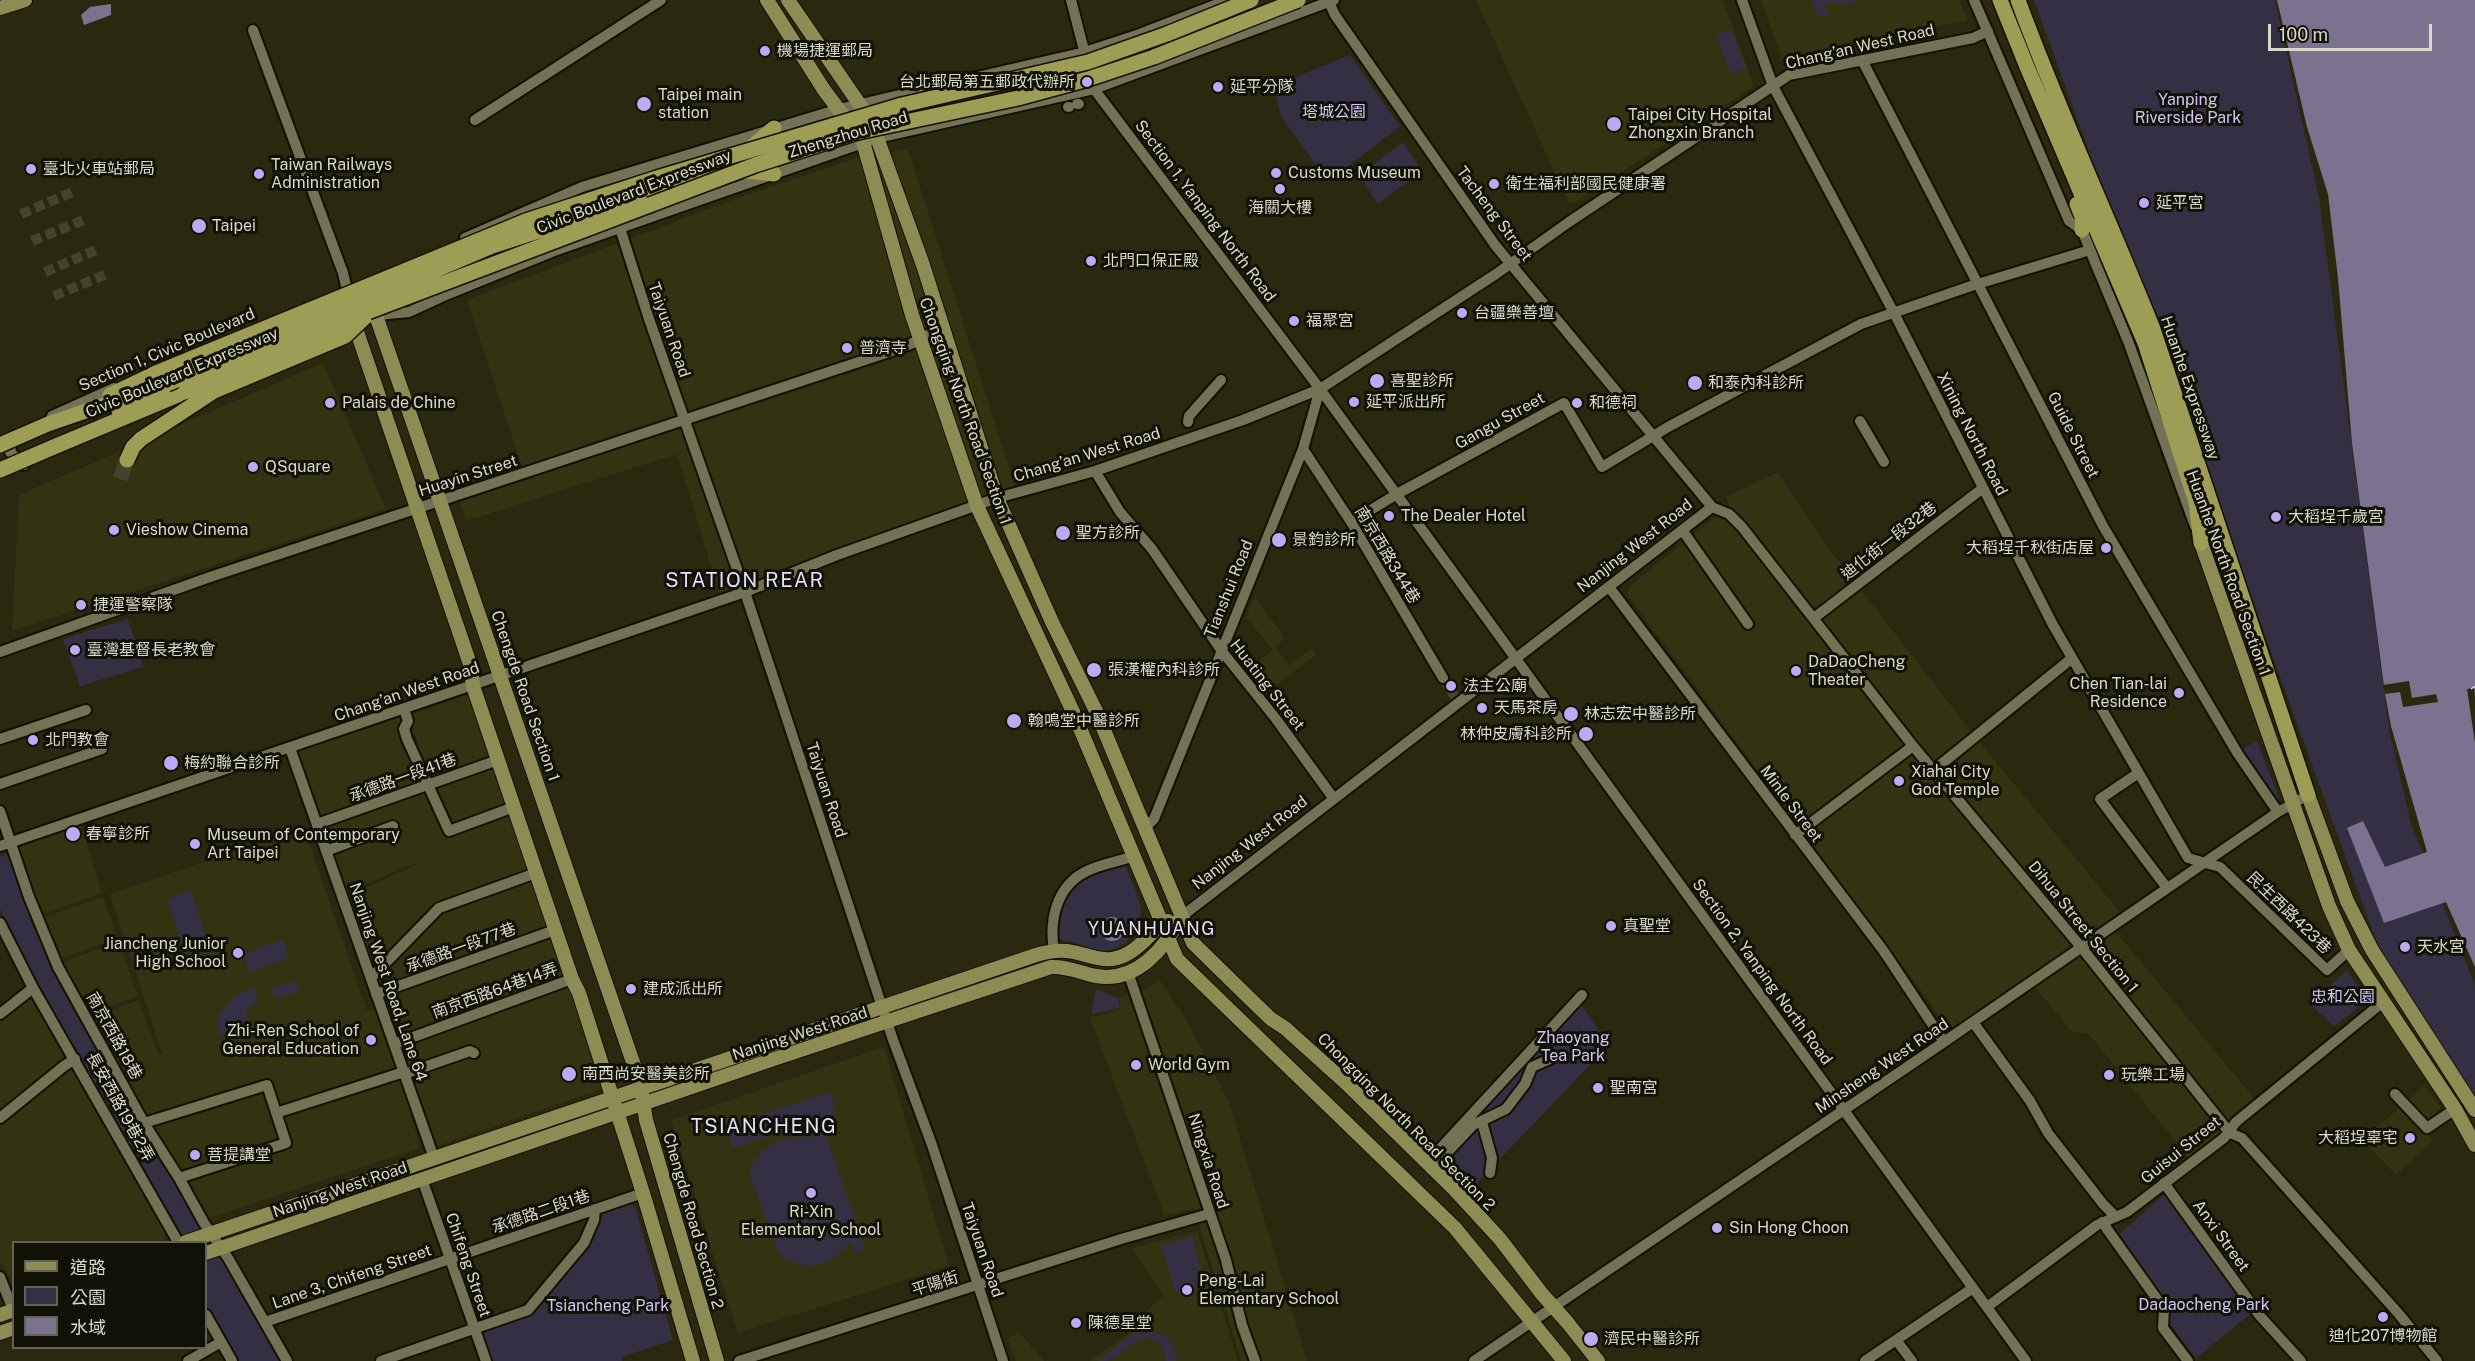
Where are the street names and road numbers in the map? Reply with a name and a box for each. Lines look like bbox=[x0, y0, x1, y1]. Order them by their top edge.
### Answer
street label: Chang’an West Road bbox=[1784, 21, 1936, 73]
street label: Zhengzhou Road bbox=[786, 108, 910, 162]
street label: Section 1, Yanping North Road bbox=[1130, 116, 1280, 306]
street label: Civic Boulevard Expressway bbox=[534, 146, 734, 238]
street label: Tacheng Street bbox=[1452, 163, 1536, 265]
street label: Taiyuan Road bbox=[644, 280, 694, 380]
street label: Chongqing North Road Section 1 bbox=[915, 295, 1015, 527]
street label: Section 1, Civic Boulevard bbox=[76, 304, 258, 396]
street label: Huanhe Expressway bbox=[2156, 314, 2224, 462]
street label: Civic Boulevard Expressway bbox=[83, 324, 281, 422]
street label: Xining North Road bbox=[1933, 369, 2011, 499]
street label: Gangu Street bbox=[1452, 388, 1548, 454]
street label: Guide Street bbox=[2043, 389, 2103, 481]
street label: Chang’an West Road bbox=[1011, 424, 1163, 486]
street label: Huayin Street bbox=[416, 451, 520, 501]
street label: Huanhe North Road Section 1 bbox=[2182, 468, 2274, 678]
street label: Nanjing West Road bbox=[1574, 495, 1696, 597]
street label: 迪化街一段32巷 bbox=[1838, 498, 1940, 584]
street label: 南京西路344巷 bbox=[1350, 503, 1424, 607]
street label: Tianshui Road bbox=[1201, 537, 1257, 641]
street label: Chengde Road Section 1 bbox=[487, 608, 563, 784]
street label: Huating Street bbox=[1226, 636, 1308, 734]
street label: Chang’an West Road bbox=[332, 658, 482, 726]
street label: Taiyuan Road bbox=[802, 740, 850, 840]
street label: 承德路一段41巷 bbox=[347, 750, 459, 806]
street label: Minle Street bbox=[1756, 762, 1826, 846]
street label: Nanjing West Road bbox=[1189, 792, 1311, 894]
street label: Dihua Street Section 1 bbox=[2024, 857, 2142, 997]
street label: 民生西路423巷 bbox=[2243, 868, 2335, 958]
street label: Section 2, Yanping North Road bbox=[1688, 875, 1836, 1069]
street label: Nanjing West Road, Lane 64 bbox=[345, 880, 431, 1084]
street label: 承德路一段77巷 bbox=[403, 919, 519, 977]
street label: 南京西路64巷14弄 bbox=[429, 959, 561, 1023]
street label: 南京西路18巷 bbox=[82, 989, 146, 1083]
street label: Nanjing West Road bbox=[730, 1003, 870, 1065]
street label: Minsheng West Road bbox=[1812, 1014, 1952, 1118]
street label: Chongqing North Road Section 2 bbox=[1313, 1029, 1499, 1215]
street label: 長安西路19巷2弄 bbox=[82, 1049, 158, 1165]
street label: Ningxia Road bbox=[1184, 1111, 1232, 1211]
street label: Guisui Street bbox=[2137, 1112, 2225, 1188]
street label: Chengde Road Section 2 bbox=[659, 1131, 727, 1311]
street label: Nanjing West Road bbox=[270, 1158, 410, 1222]
street label: 承德路二段1巷 bbox=[489, 1186, 593, 1238]
street label: Anxi Street bbox=[2189, 1196, 2253, 1276]
street label: Taiyuan Road bbox=[957, 1200, 1007, 1300]
street label: Chifeng Street bbox=[441, 1210, 495, 1320]
street label: Lane 3, Chifeng Street bbox=[270, 1241, 434, 1313]
street label: 平陽街 bbox=[909, 1267, 961, 1301]

